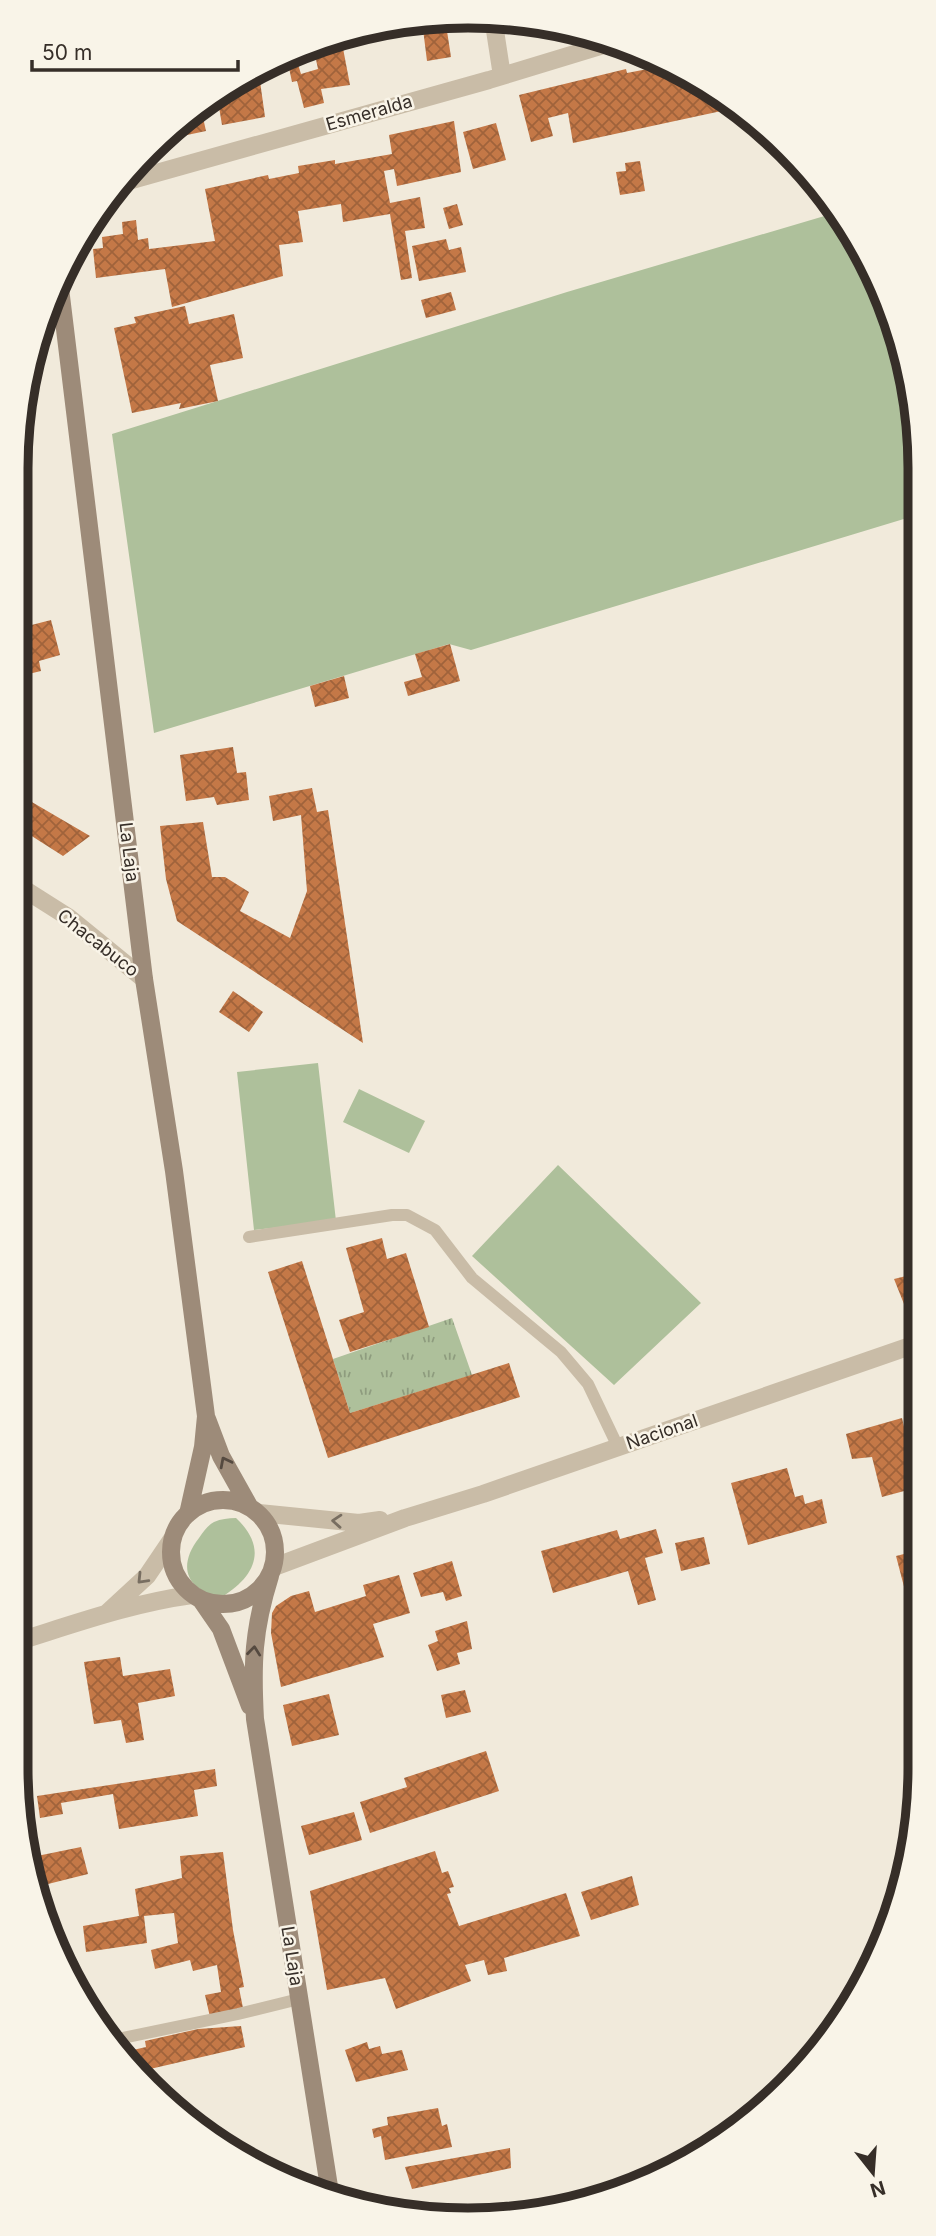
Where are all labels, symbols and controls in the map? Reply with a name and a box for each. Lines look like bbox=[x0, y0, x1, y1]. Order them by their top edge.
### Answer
scale bar bbox=[32, 28, 238, 72]
text: 50 m bbox=[42, 40, 92, 65]
street label: Esmeralda bbox=[323, 90, 415, 135]
street label: La Laja bbox=[115, 821, 144, 883]
street label: Chacabuco bbox=[54, 904, 143, 981]
street label: Nacional bbox=[623, 1410, 700, 1454]
one-way arrow bbox=[219, 1457, 233, 1469]
one-way arrow bbox=[331, 1514, 342, 1529]
one-way arrow bbox=[138, 1571, 151, 1584]
one-way arrow bbox=[246, 1645, 261, 1656]
street label: La Laja bbox=[277, 1925, 308, 1987]
north arrow bbox=[838, 2138, 908, 2208]
text: N bbox=[868, 2176, 888, 2202]

